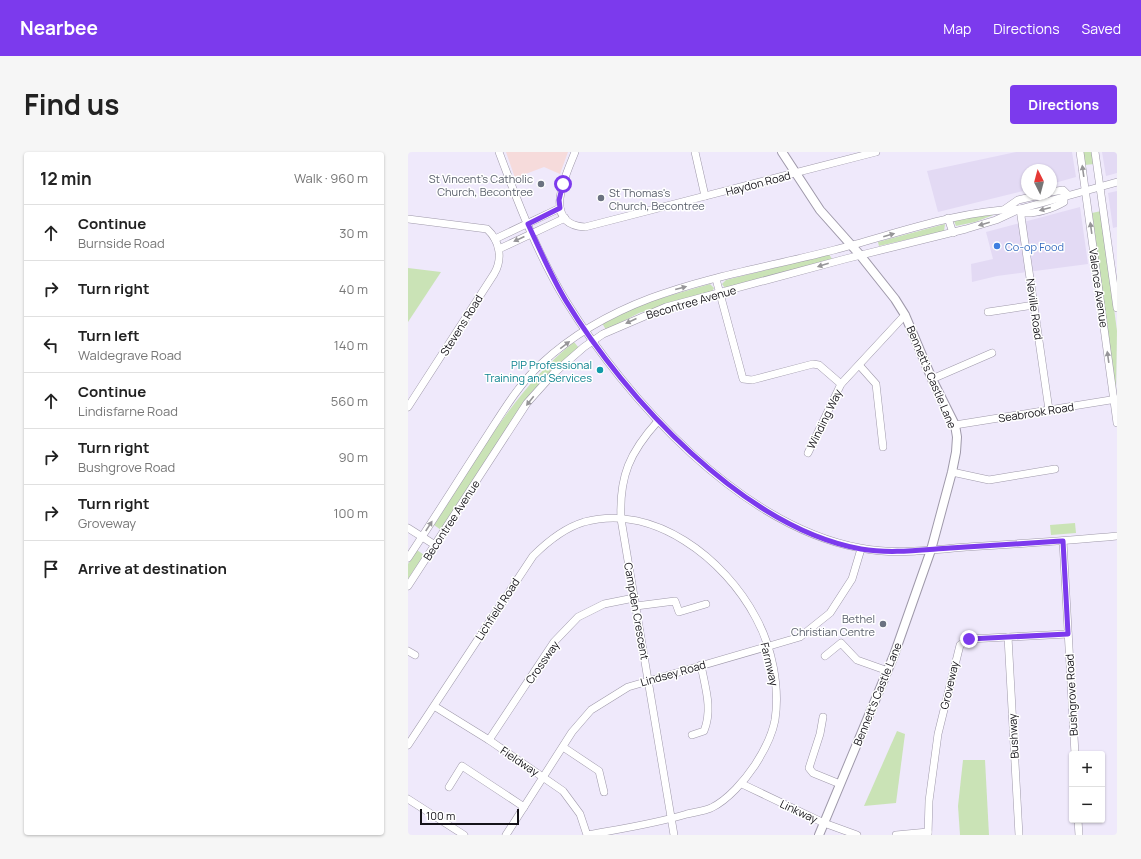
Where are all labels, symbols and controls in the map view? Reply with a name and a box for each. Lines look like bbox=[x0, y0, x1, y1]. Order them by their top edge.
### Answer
text: Nearbee bbox=[20, 15, 98, 41]
text: Map bbox=[943, 19, 971, 38]
text: Directions bbox=[993, 19, 1060, 38]
text: Saved bbox=[1082, 19, 1121, 38]
text: Find us bbox=[24, 85, 119, 123]
button: Directions bbox=[1010, 85, 1117, 124]
north arrow bbox=[1021, 164, 1057, 200]
one-way arrow bbox=[1080, 165, 1086, 177]
text: 12 min bbox=[40, 167, 92, 190]
street label: Haydon Road bbox=[724, 167, 792, 199]
text: Walk · 960 m bbox=[294, 169, 368, 187]
place label: St Vincent's Catholic Church, Becontree bbox=[429, 171, 534, 199]
route start bbox=[554, 175, 572, 193]
marker: St Vincent's Catholic Church, Becontree bbox=[536, 179, 546, 189]
place label: St Thomas's Church, Becontree bbox=[609, 185, 705, 213]
marker: St Thomas's Church, Becontree bbox=[596, 193, 606, 203]
one-way arrow bbox=[1038, 206, 1050, 212]
text: Continue bbox=[78, 213, 146, 234]
one-way arrow bbox=[978, 221, 990, 227]
icon: ahead bbox=[40, 222, 62, 244]
one-way arrow bbox=[1088, 222, 1094, 234]
text: 30 m bbox=[339, 224, 368, 242]
one-way arrow bbox=[883, 232, 895, 238]
text: Burnside Road bbox=[78, 234, 165, 252]
one-way arrow bbox=[513, 236, 525, 242]
place label: Co-op Food bbox=[1005, 239, 1064, 254]
marker: Co-op Food bbox=[992, 241, 1002, 251]
street label: Valence Avenue bbox=[1086, 247, 1112, 329]
one-way arrow bbox=[816, 262, 828, 268]
street label: Neville Road bbox=[1023, 277, 1047, 341]
icon: right bbox=[40, 278, 62, 300]
text: Turn right bbox=[78, 278, 149, 299]
text: 40 m bbox=[339, 280, 368, 298]
street label: Becontree Avenue bbox=[644, 282, 738, 322]
one-way arrow bbox=[675, 285, 687, 291]
street label: Stevens Road bbox=[436, 292, 486, 358]
one-way arrow bbox=[625, 318, 636, 324]
street label: Bennett's Castle Lane bbox=[904, 323, 961, 431]
text: Turn left bbox=[78, 325, 140, 346]
icon: left bbox=[40, 334, 62, 356]
text: 140 m bbox=[334, 336, 368, 354]
one-way arrow bbox=[560, 341, 571, 349]
text: Waldegrave Road bbox=[78, 346, 182, 364]
one-way arrow bbox=[1105, 351, 1111, 363]
place label: PIP Professional Training and Services bbox=[484, 357, 592, 385]
marker: PIP Professional Training and Services bbox=[595, 365, 605, 375]
text: Continue bbox=[78, 381, 146, 402]
street label: Winding Way bbox=[803, 386, 845, 451]
icon: ahead bbox=[40, 390, 62, 412]
text: 560 m bbox=[331, 392, 368, 410]
one-way arrow bbox=[526, 395, 534, 406]
street label: Seabrook Road bbox=[997, 399, 1075, 425]
text: Lindisfarne Road bbox=[78, 402, 178, 420]
text: Turn right bbox=[78, 437, 149, 458]
icon: right bbox=[40, 446, 62, 468]
text: 90 m bbox=[338, 448, 368, 466]
text: Bushgrove Road bbox=[78, 458, 175, 476]
street label: Becontree Avenue bbox=[419, 476, 483, 563]
text: Turn right bbox=[78, 493, 149, 514]
icon: right bbox=[40, 502, 62, 524]
text: 100 m bbox=[333, 504, 368, 522]
text: Groveway bbox=[78, 514, 136, 532]
one-way arrow bbox=[426, 520, 433, 532]
icon: arrive bbox=[40, 558, 62, 580]
text: Arrive at destination bbox=[78, 558, 227, 579]
street label: Campden Crescent bbox=[621, 561, 653, 661]
street label: Lichfield Road bbox=[471, 575, 523, 643]
place label: Bethel Christian Centre bbox=[791, 611, 876, 639]
marker: Bethel Christian Centre bbox=[878, 619, 888, 629]
route end bbox=[960, 630, 978, 648]
street label: Crossway bbox=[522, 637, 562, 686]
street label: Bennett's Castle Lane bbox=[849, 640, 905, 748]
street label: Farmway bbox=[758, 641, 782, 688]
street label: Bushgrove Road bbox=[1061, 654, 1081, 736]
street label: Lindsey Road bbox=[639, 657, 707, 689]
street label: Groveway bbox=[936, 659, 962, 711]
street label: Bushway bbox=[1004, 713, 1022, 759]
street label: Fieldway bbox=[498, 743, 542, 779]
map controls bbox=[1069, 751, 1105, 823]
button: + bbox=[1069, 751, 1105, 787]
button: − bbox=[1069, 787, 1105, 823]
street label: Linkway bbox=[778, 796, 820, 826]
scale bar bbox=[420, 807, 519, 826]
text: 100 m bbox=[426, 808, 455, 823]

